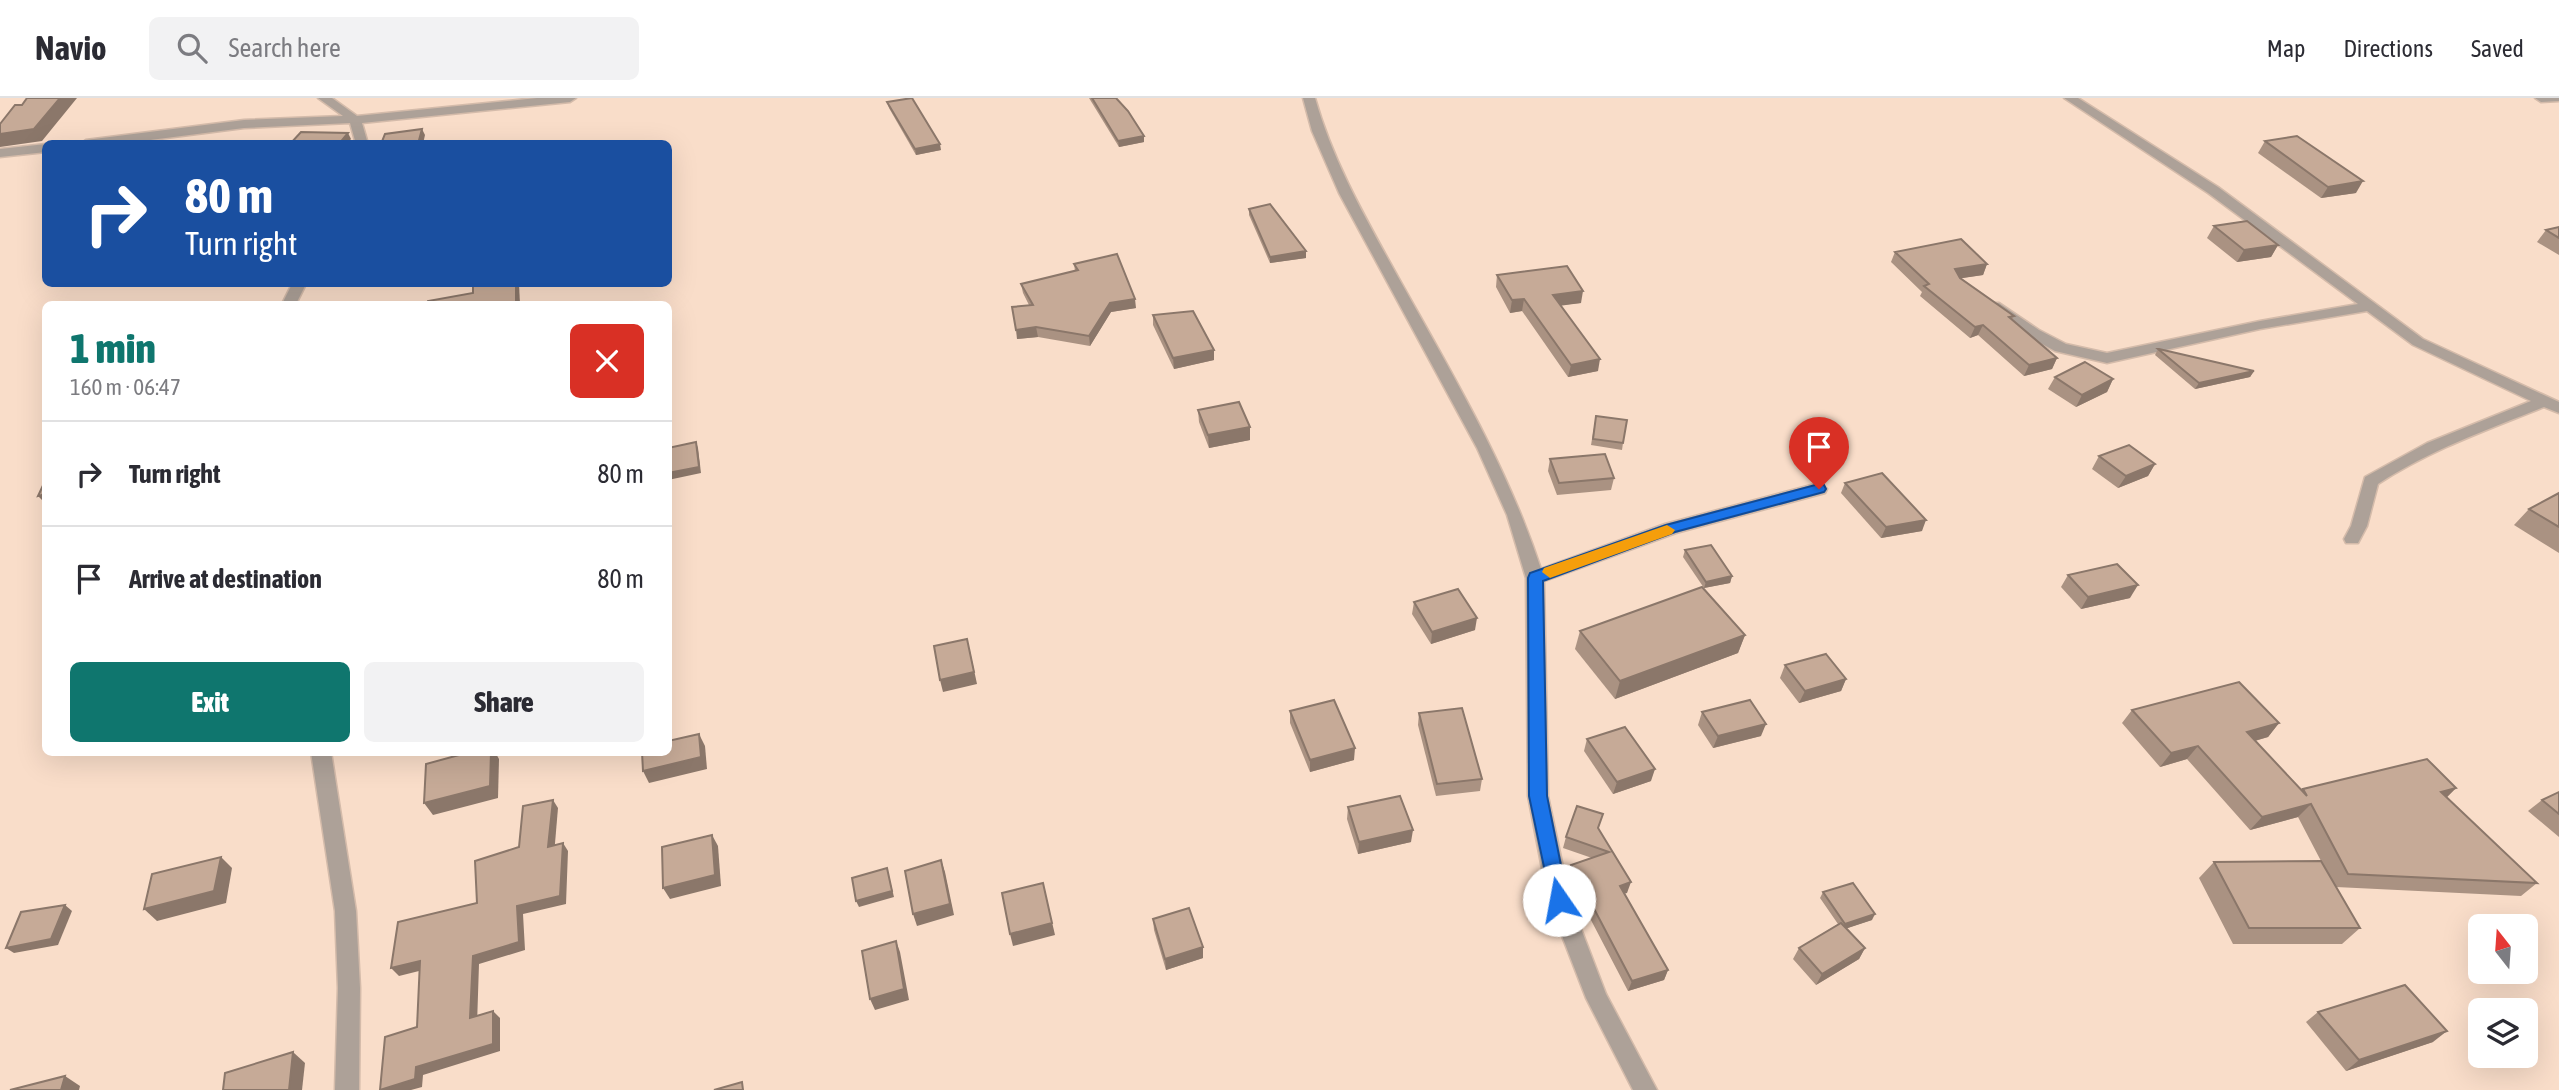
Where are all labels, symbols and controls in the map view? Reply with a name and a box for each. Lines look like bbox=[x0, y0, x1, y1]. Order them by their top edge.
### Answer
search box bbox=[149, 17, 639, 80]
text: Navio bbox=[35, 29, 107, 67]
icon: search bbox=[173, 29, 211, 67]
text: Search here bbox=[229, 33, 341, 63]
text: Map bbox=[2267, 35, 2305, 62]
text: Directions bbox=[2343, 35, 2433, 62]
text: Saved bbox=[2471, 35, 2524, 62]
text: 80 m bbox=[185, 167, 273, 223]
icon: right bbox=[70, 168, 161, 259]
text: Turn right bbox=[185, 225, 298, 262]
text: 1 min bbox=[70, 324, 156, 372]
button: close bbox=[570, 324, 644, 398]
text: 160 m · 06:47 bbox=[70, 374, 181, 400]
pin bbox=[1789, 417, 1849, 489]
icon: arrive bbox=[1800, 428, 1838, 466]
icon: right bbox=[70, 455, 108, 493]
text: Turn right bbox=[129, 459, 220, 489]
text: 80 m bbox=[597, 459, 644, 489]
icon: arrive bbox=[70, 560, 108, 598]
text: Arrive at destination bbox=[129, 564, 322, 594]
text: 80 m bbox=[597, 564, 644, 594]
button: Exit bbox=[70, 662, 350, 742]
button: Share bbox=[364, 662, 644, 742]
position arrow bbox=[1522, 863, 1596, 937]
north arrow bbox=[2468, 914, 2538, 984]
map controls bbox=[2468, 914, 2538, 1068]
button: layers bbox=[2468, 998, 2538, 1068]

